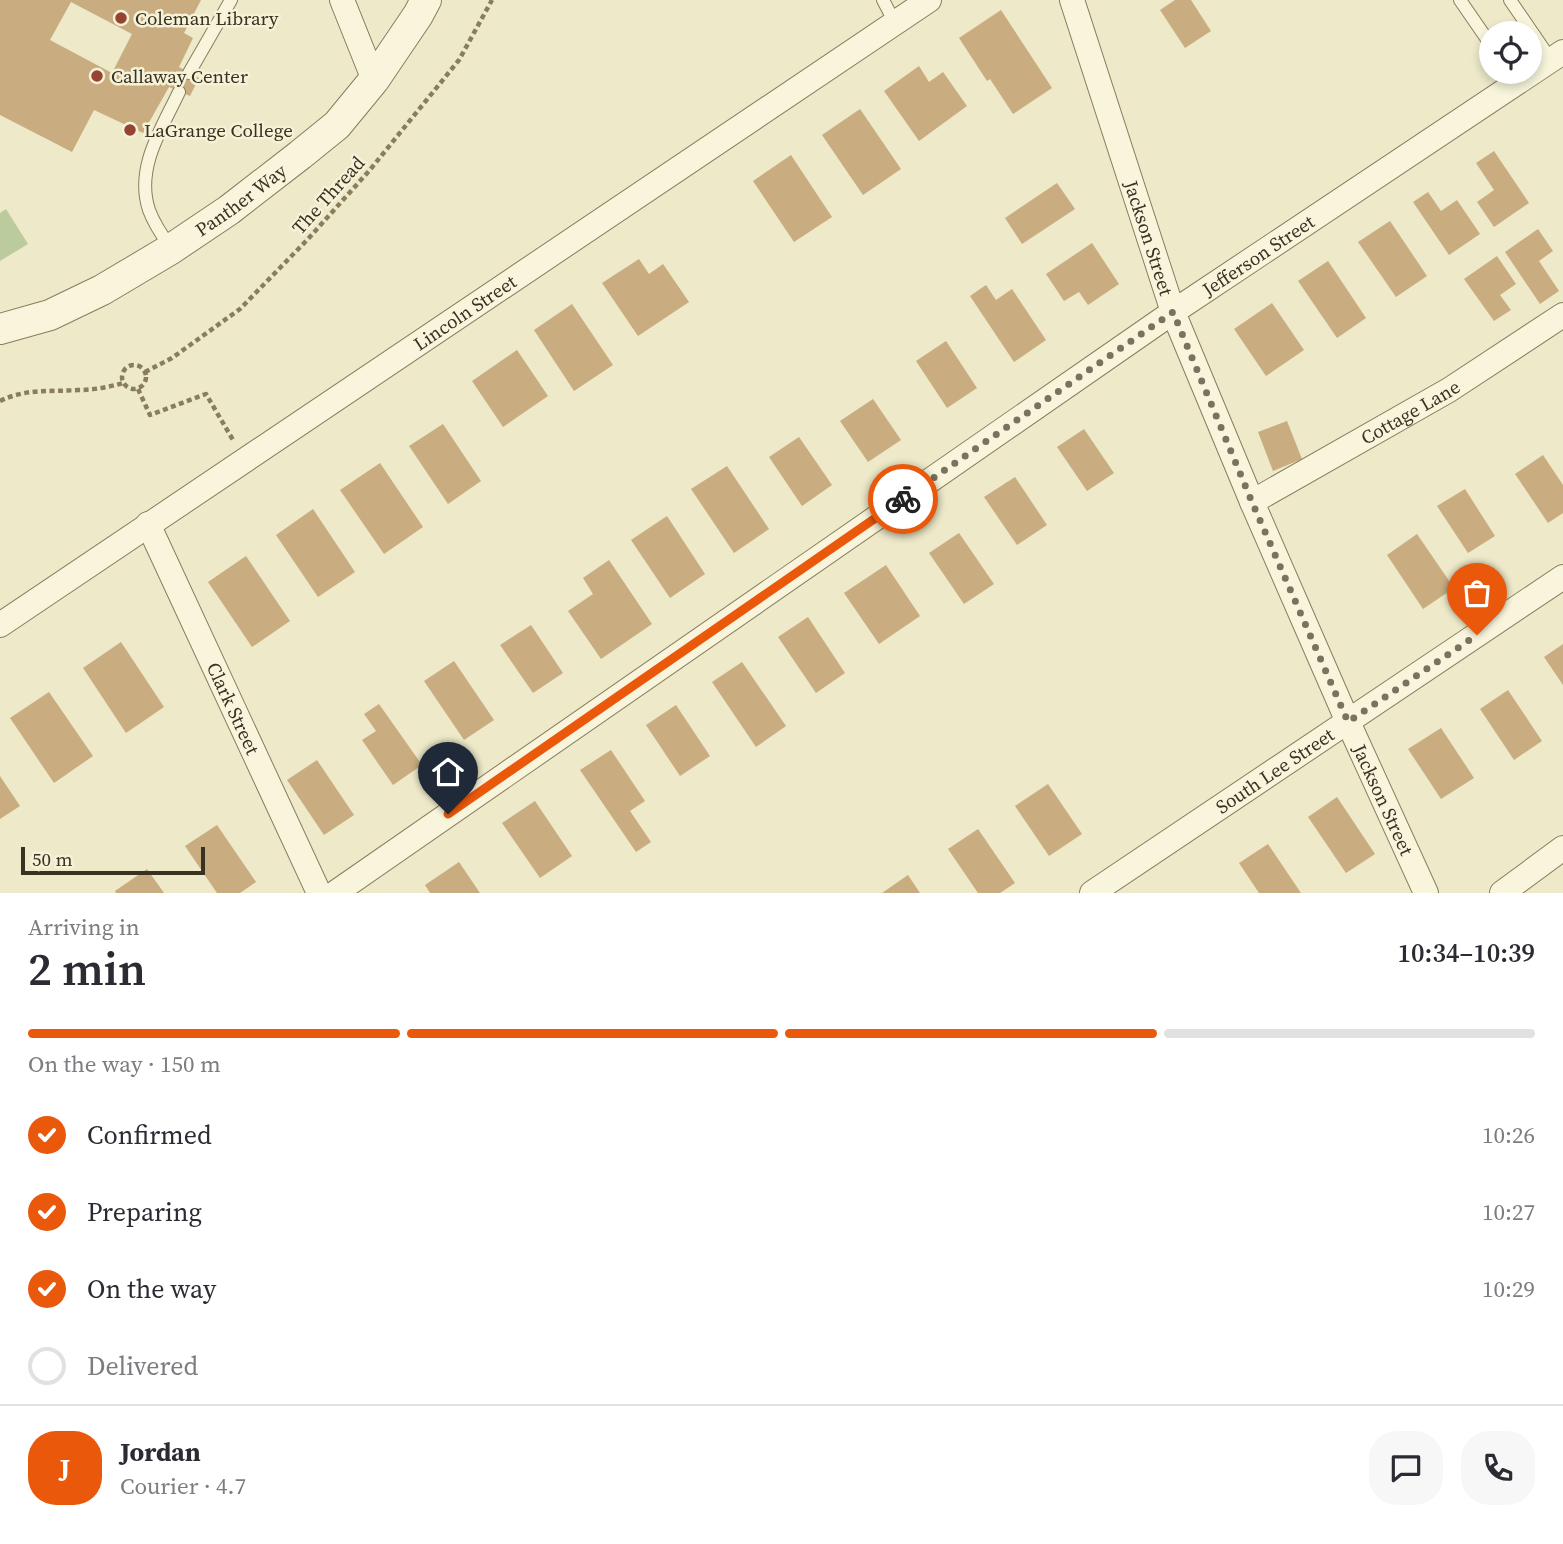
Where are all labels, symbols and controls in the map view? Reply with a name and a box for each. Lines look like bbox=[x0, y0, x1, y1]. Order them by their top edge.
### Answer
place label: Coleman Library bbox=[135, 5, 279, 31]
marker: Coleman Library bbox=[113, 10, 129, 26]
map controls bbox=[1479, 21, 1542, 84]
button: locate bbox=[1479, 21, 1542, 84]
place label: Callaway Center bbox=[111, 63, 248, 89]
marker: Callaway Center bbox=[89, 68, 105, 84]
place label: LaGrange College bbox=[144, 117, 293, 143]
marker: LaGrange College bbox=[122, 122, 138, 138]
street label: The Thread bbox=[286, 150, 370, 240]
street label: Panther Way bbox=[190, 157, 292, 242]
street label: Jackson Street bbox=[1118, 176, 1180, 299]
street label: Jefferson Street bbox=[1196, 208, 1320, 303]
street label: Lincoln Street bbox=[408, 268, 522, 356]
street label: Cottage Lane bbox=[1356, 373, 1465, 451]
courier bbox=[868, 464, 938, 534]
icon: bike bbox=[884, 480, 922, 518]
pin bbox=[1447, 563, 1507, 635]
icon: bag bbox=[1458, 574, 1496, 612]
street label: Clark Street bbox=[201, 658, 266, 759]
street label: South Lee Street bbox=[1210, 721, 1340, 820]
street label: Jackson Street bbox=[1346, 739, 1420, 860]
pin bbox=[418, 742, 478, 814]
icon: home bbox=[429, 753, 467, 791]
scale bar bbox=[21, 844, 205, 876]
text: 50 m bbox=[32, 846, 73, 872]
text: Arriving in bbox=[28, 911, 140, 943]
text: 10:34–10:39 bbox=[1398, 935, 1535, 971]
text: 2 min bbox=[28, 937, 146, 1000]
text: On the way · 150 m bbox=[28, 1048, 221, 1080]
icon: check bbox=[28, 1116, 66, 1154]
text: Confirmed bbox=[87, 1117, 212, 1153]
text: 10:26 bbox=[1482, 1119, 1535, 1151]
icon: check bbox=[28, 1193, 66, 1231]
text: Preparing bbox=[87, 1194, 202, 1230]
text: 10:27 bbox=[1482, 1196, 1535, 1228]
icon: check bbox=[28, 1270, 66, 1308]
text: On the way bbox=[87, 1271, 216, 1307]
text: 10:29 bbox=[1482, 1273, 1535, 1305]
text: Delivered bbox=[87, 1348, 198, 1384]
button: chat bbox=[1369, 1431, 1443, 1505]
button: phone bbox=[1461, 1431, 1535, 1505]
text: Jordan bbox=[120, 1434, 201, 1470]
text: J bbox=[60, 1450, 70, 1486]
text: Courier · 4.7 bbox=[120, 1470, 246, 1502]

